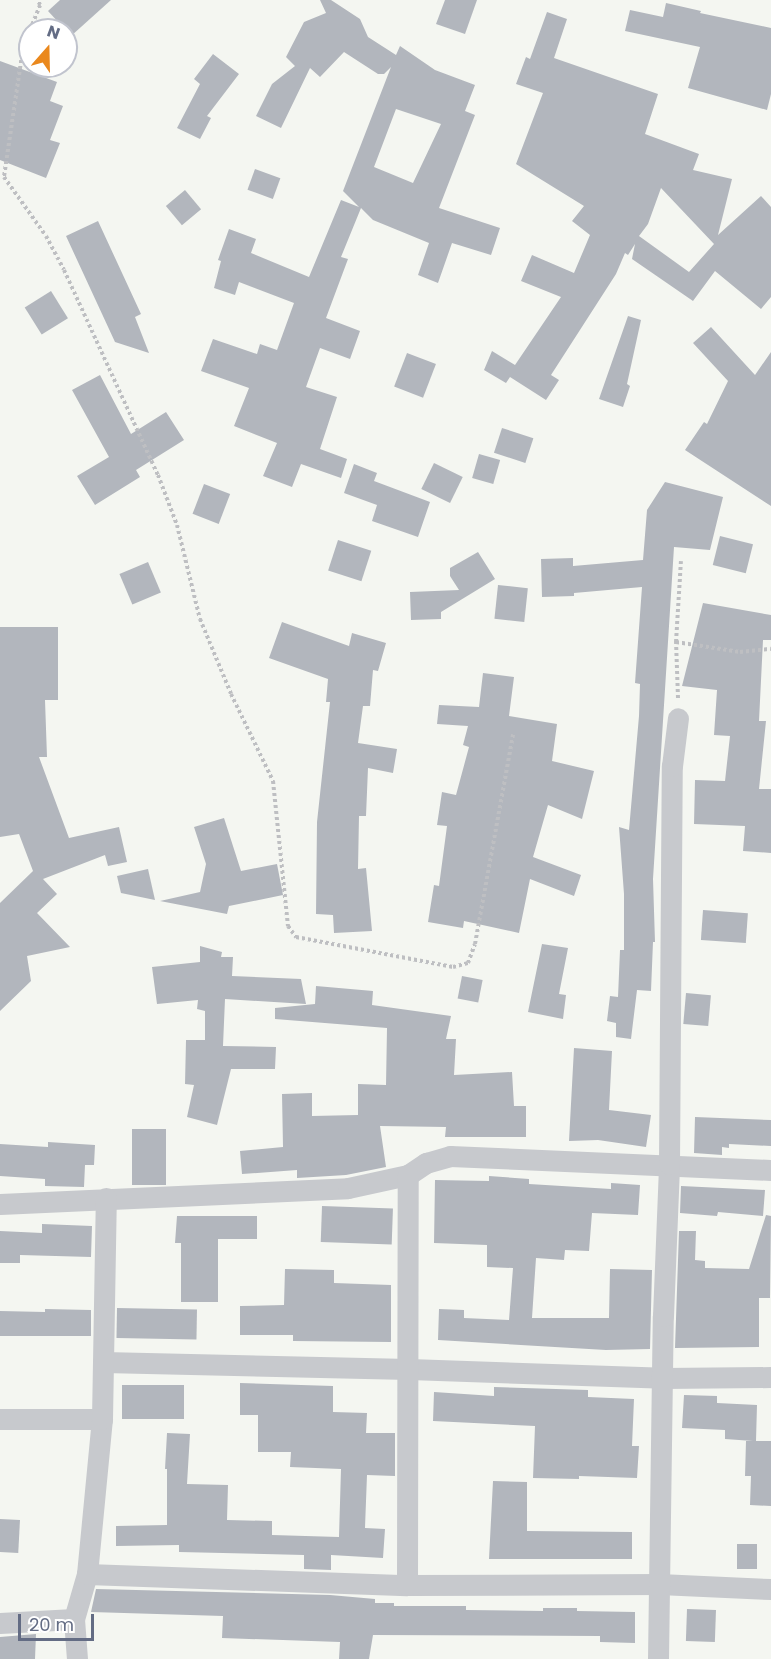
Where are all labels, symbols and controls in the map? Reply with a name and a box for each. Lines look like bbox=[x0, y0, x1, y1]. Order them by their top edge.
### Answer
north arrow bbox=[18, 18, 78, 78]
text: N bbox=[44, 20, 63, 45]
scale bar bbox=[21, 1602, 98, 1640]
text: 20 m bbox=[29, 1612, 74, 1637]

